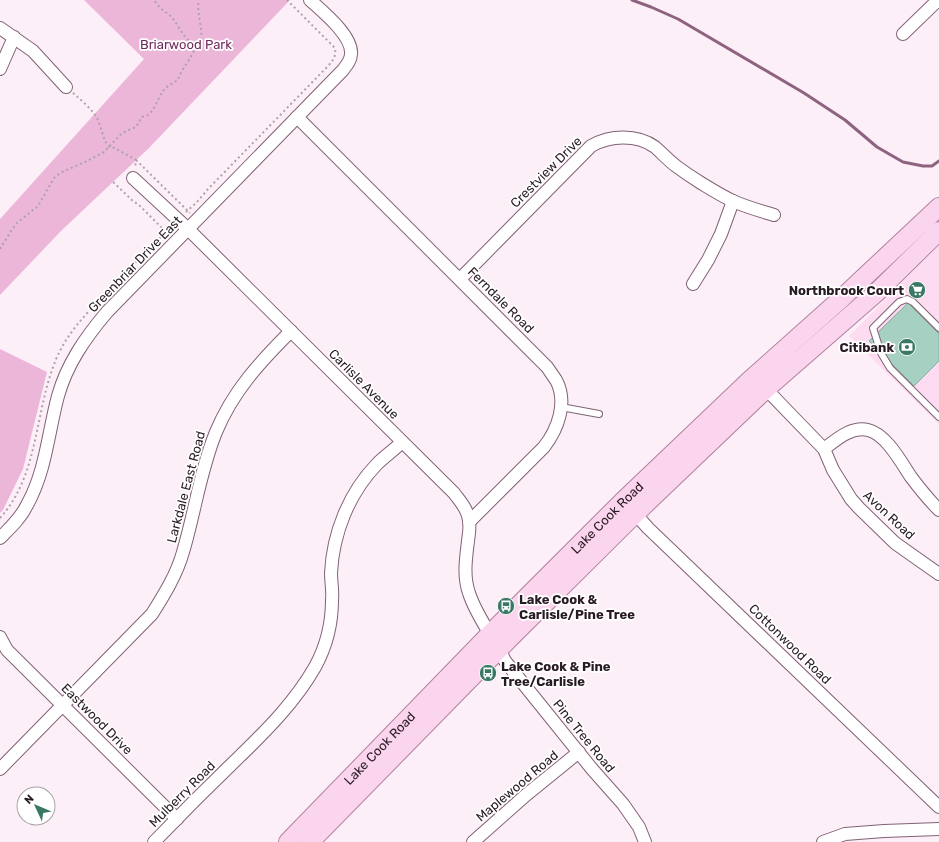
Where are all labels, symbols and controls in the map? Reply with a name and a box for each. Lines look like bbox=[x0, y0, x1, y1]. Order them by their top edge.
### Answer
park label: Briarwood Park bbox=[140, 37, 232, 52]
street label: Crestview Drive bbox=[507, 133, 585, 211]
street label: Greenbriar Drive East bbox=[85, 213, 185, 315]
street label: Ferndale Road bbox=[465, 264, 537, 336]
supermarket icon: Northbrook Court bbox=[907, 280, 927, 300]
place label: Northbrook Court bbox=[789, 283, 904, 298]
bank icon: Citibank bbox=[897, 337, 917, 357]
place label: Citibank bbox=[840, 340, 894, 355]
street label: Carlisle Avenue bbox=[326, 346, 402, 422]
street label: Larkdale East Road bbox=[164, 429, 208, 545]
street label: Lake Cook Road bbox=[568, 478, 646, 556]
street label: Avon Road bbox=[860, 487, 918, 543]
place label: Lake Cook & Carlisle/Pine Tree bbox=[519, 592, 635, 622]
bus stop icon: Lake Cook & Carlisle/Pine Tree bbox=[496, 596, 516, 616]
street label: Cottonwood Road bbox=[746, 601, 834, 687]
place label: Lake Cook & Pine Tree/Carlisle bbox=[501, 659, 611, 689]
bus stop icon: Lake Cook & Pine Tree/Carlisle bbox=[478, 663, 498, 683]
street label: Eastwood Drive bbox=[58, 680, 136, 758]
street label: Pine Tree Road bbox=[550, 697, 618, 775]
street label: Lake Cook Road bbox=[341, 709, 418, 788]
street label: Maplewood Road bbox=[473, 747, 561, 825]
street label: Mulberry Road bbox=[146, 758, 218, 830]
north arrow bbox=[16, 786, 56, 826]
text: N bbox=[22, 792, 37, 807]

